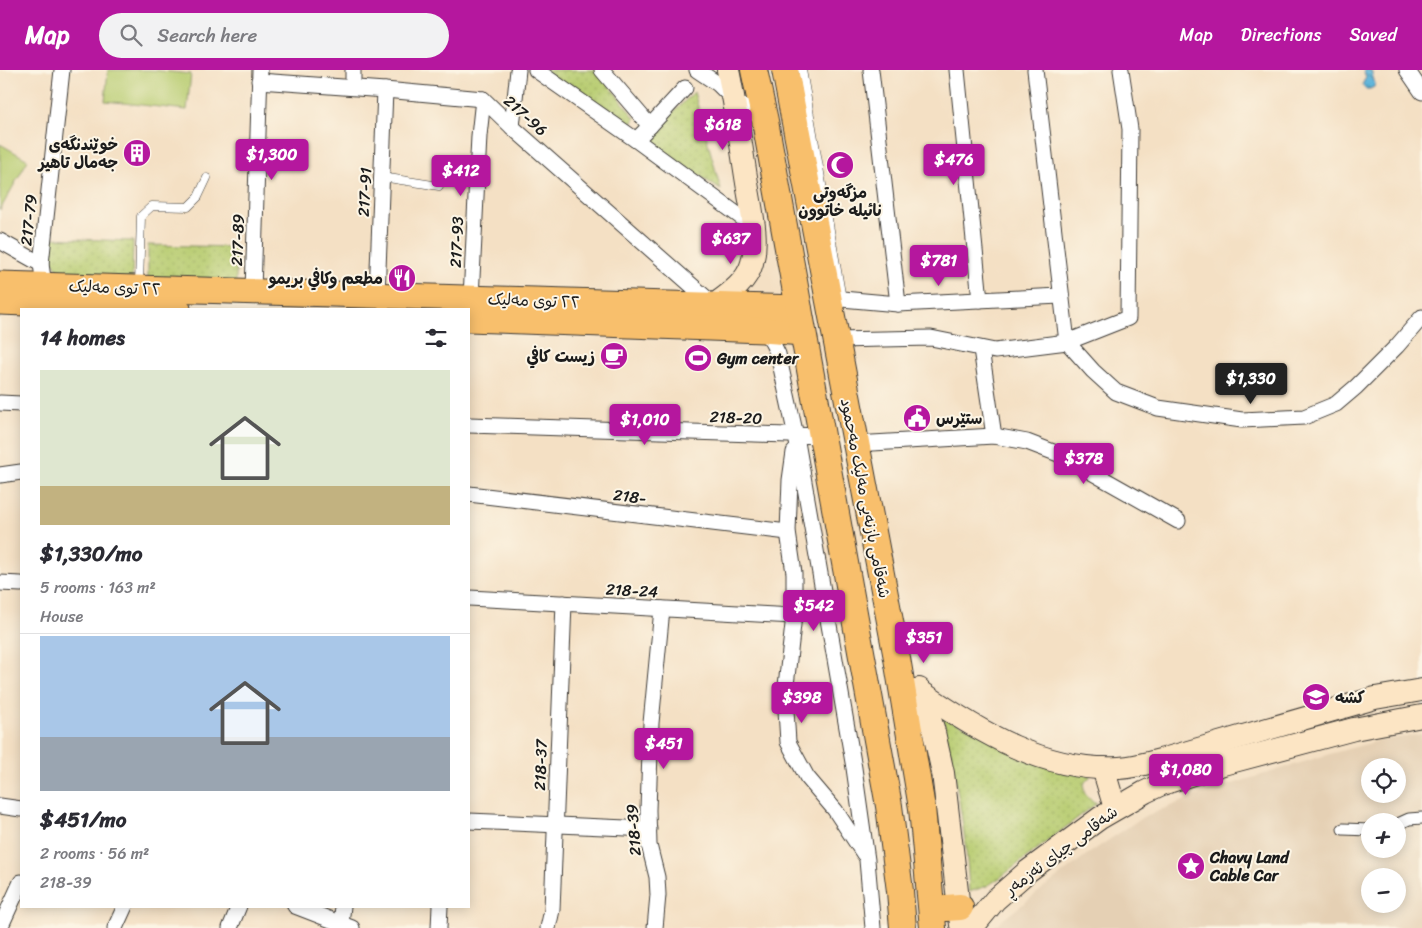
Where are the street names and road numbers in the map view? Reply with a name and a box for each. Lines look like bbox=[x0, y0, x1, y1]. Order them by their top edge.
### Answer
street label: 217-96 bbox=[497, 87, 555, 143]
street label: 217-91 bbox=[349, 167, 380, 217]
street label: 217-79 bbox=[11, 193, 46, 247]
street label: 217-89 bbox=[222, 213, 253, 267]
street label: 217-93 bbox=[441, 215, 472, 268]
street label: ٢٢ توی مەلیک bbox=[68, 271, 162, 304]
street label: ٢٢ توی مەلیک bbox=[487, 284, 581, 317]
street label: شەقامی بازنەیی مەلیک مەحمود bbox=[832, 396, 899, 601]
street label: 218-20 bbox=[709, 402, 763, 433]
street label: 218- bbox=[612, 480, 648, 513]
street label: 218-24 bbox=[605, 575, 659, 606]
street label: 218-37 bbox=[525, 738, 556, 791]
street label: شەقامی چیای ئەزمەڕ bbox=[997, 798, 1124, 904]
street label: 218-39 bbox=[617, 803, 650, 857]

